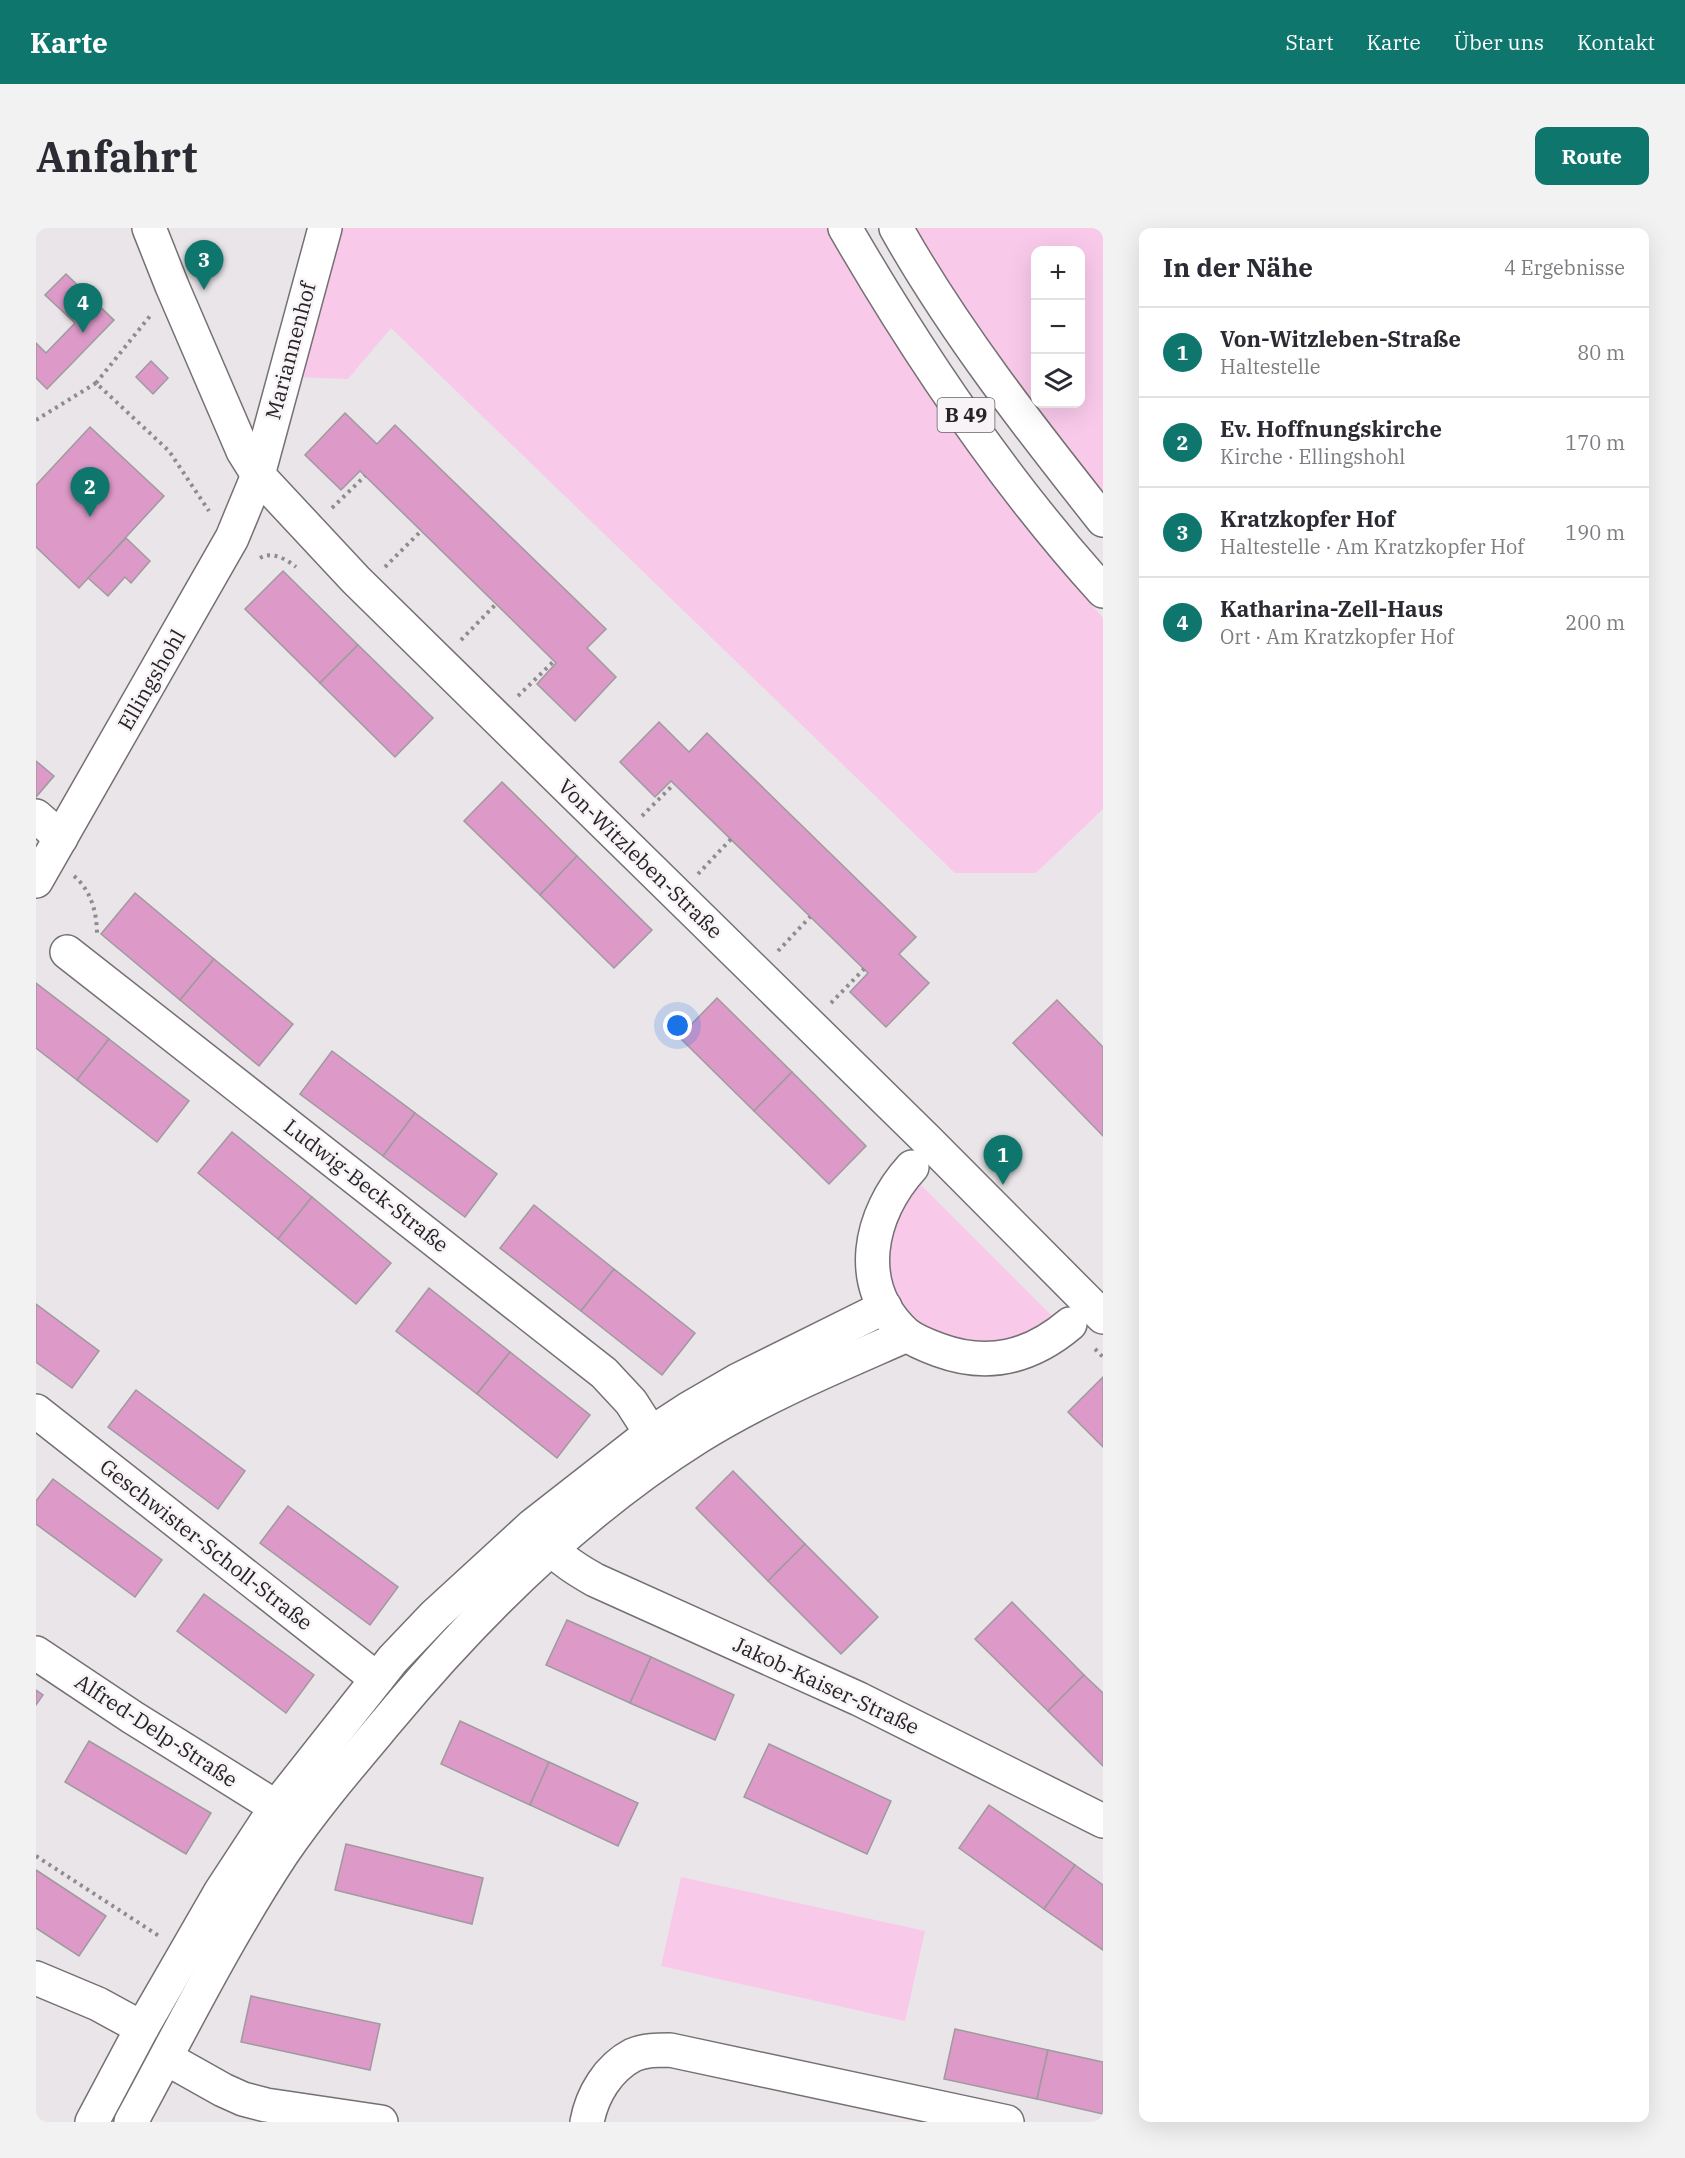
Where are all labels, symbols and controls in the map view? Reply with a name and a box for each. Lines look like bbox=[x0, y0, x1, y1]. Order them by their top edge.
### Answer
text: Karte bbox=[30, 24, 108, 61]
text: Start bbox=[1285, 28, 1334, 56]
text: Karte bbox=[1367, 28, 1421, 56]
text: Über uns bbox=[1454, 28, 1544, 56]
text: Kontakt bbox=[1577, 28, 1655, 56]
button: Route bbox=[1535, 127, 1649, 185]
text: Anfahrt bbox=[36, 129, 197, 184]
pin: 3 bbox=[184, 241, 224, 290]
map controls bbox=[1031, 246, 1085, 408]
button: + bbox=[1031, 246, 1085, 300]
text: In der Nähe bbox=[1163, 250, 1313, 284]
text: 4 Ergebnisse bbox=[1504, 254, 1625, 281]
street label: Mariannenhof bbox=[258, 277, 322, 422]
pin: 4 bbox=[64, 284, 102, 333]
button: − bbox=[1031, 300, 1085, 354]
text: Von-Witzleben-Straße bbox=[1220, 324, 1461, 353]
text: 1 bbox=[1177, 339, 1189, 366]
text: 80 m bbox=[1577, 339, 1625, 366]
text: Haltestelle bbox=[1220, 353, 1321, 380]
button: layers bbox=[1031, 354, 1085, 408]
road number: B 49 bbox=[938, 398, 994, 432]
text: Ev. Hoffnungskirche bbox=[1220, 414, 1442, 443]
text: 2 bbox=[1177, 429, 1189, 456]
text: 170 m bbox=[1565, 429, 1625, 456]
text: Kirche · Ellingshohl bbox=[1220, 443, 1405, 470]
pin: 2 bbox=[70, 468, 110, 517]
text: Kratzkopfer Hof bbox=[1220, 504, 1395, 533]
text: 3 bbox=[1177, 519, 1189, 546]
text: 190 m bbox=[1565, 519, 1625, 546]
text: Haltestelle · Am Kratzkopfer Hof bbox=[1220, 533, 1524, 560]
text: Katharina-Zell-Haus bbox=[1220, 594, 1443, 623]
text: 4 bbox=[1177, 609, 1189, 636]
text: 200 m bbox=[1565, 609, 1625, 636]
text: Ort · Am Kratzkopfer Hof bbox=[1220, 623, 1454, 650]
street label: Ellingshohl bbox=[111, 624, 191, 735]
street label: Von-Witzleben-Straße bbox=[552, 772, 729, 944]
your location bbox=[663, 1011, 692, 1040]
street label: Ludwig-Beck-Straße bbox=[279, 1112, 455, 1258]
pin: 1 bbox=[984, 1136, 1022, 1185]
street label: Geschwister-Scholl-Straße bbox=[94, 1452, 319, 1636]
street label: Jakob-Kaiser-Straße bbox=[729, 1630, 924, 1741]
street label: Alfred-Delp-Straße bbox=[70, 1667, 243, 1793]

